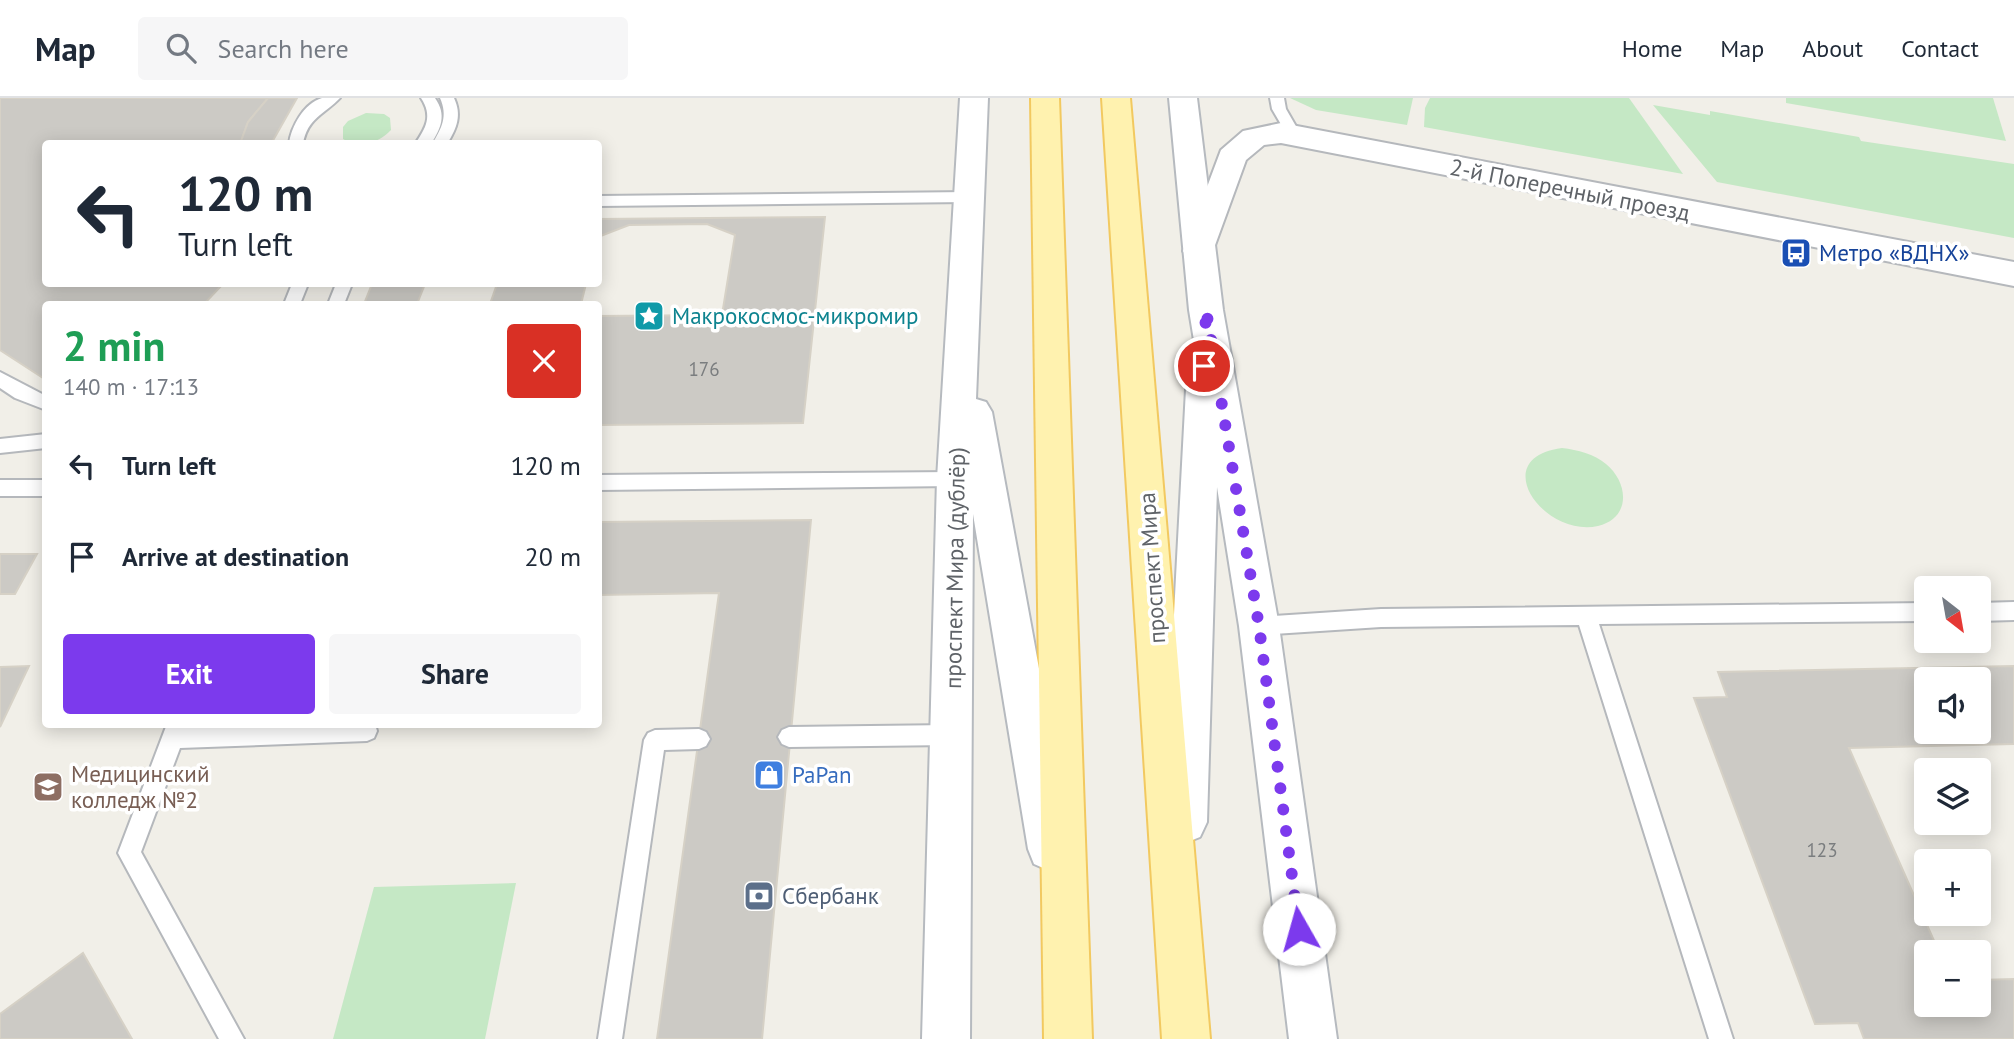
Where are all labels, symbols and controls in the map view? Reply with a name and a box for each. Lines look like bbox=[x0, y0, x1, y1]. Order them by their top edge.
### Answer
search box bbox=[138, 17, 628, 80]
text: Map bbox=[35, 27, 96, 70]
icon: search bbox=[162, 29, 200, 67]
text: Search here bbox=[218, 32, 349, 65]
text: Home bbox=[1622, 33, 1682, 64]
text: Map bbox=[1720, 33, 1764, 64]
text: About bbox=[1802, 33, 1863, 64]
text: Contact bbox=[1901, 33, 1979, 64]
street label: 2-й Поперечный проезд bbox=[1448, 152, 1693, 227]
text: 120 m bbox=[178, 161, 313, 225]
icon: left bbox=[63, 168, 154, 259]
text: Turn left bbox=[178, 223, 293, 265]
bus stop icon: Метро «ВДНХ» bbox=[1779, 236, 1813, 270]
place label: Метро «ВДНХ» bbox=[1819, 238, 1969, 267]
place icon: Макрокосмос-микромир bbox=[632, 299, 666, 333]
place label: Макрокосмос-микромир bbox=[672, 301, 919, 330]
text: 2 min bbox=[63, 318, 165, 373]
button: close bbox=[507, 324, 581, 398]
pin bbox=[1174, 336, 1234, 396]
icon: arrive bbox=[1185, 347, 1223, 385]
house number: 176 bbox=[688, 357, 720, 381]
text: 140 m · 17:13 bbox=[63, 372, 199, 401]
icon: left bbox=[63, 447, 101, 485]
street label: проспект Мира (дублёр) bbox=[938, 447, 971, 689]
text: Turn left bbox=[122, 449, 216, 482]
text: 120 m bbox=[510, 449, 581, 482]
street label: проспект Мира bbox=[1132, 491, 1171, 645]
icon: arrive bbox=[63, 538, 101, 576]
text: Arrive at destination bbox=[122, 540, 349, 573]
text: 20 m bbox=[525, 540, 581, 573]
north arrow bbox=[1914, 576, 1992, 653]
map controls bbox=[1914, 576, 1991, 1017]
button: Exit bbox=[63, 634, 315, 714]
button: Share bbox=[329, 634, 581, 714]
button: sound bbox=[1914, 667, 1991, 744]
shop icon: PaPan bbox=[752, 758, 786, 792]
button: layers bbox=[1914, 758, 1991, 835]
place label: Медицинский колледж №2 bbox=[71, 759, 209, 814]
place label: PaPan bbox=[792, 760, 852, 789]
school or university icon: Медицинский колледж №2 bbox=[31, 770, 65, 804]
house number: 123 bbox=[1806, 838, 1838, 862]
button: + bbox=[1914, 849, 1991, 926]
bank icon: Сбербанк bbox=[742, 879, 776, 913]
place label: Сбербанк bbox=[782, 881, 879, 910]
position arrow bbox=[1262, 892, 1336, 966]
button: − bbox=[1914, 940, 1991, 1017]

